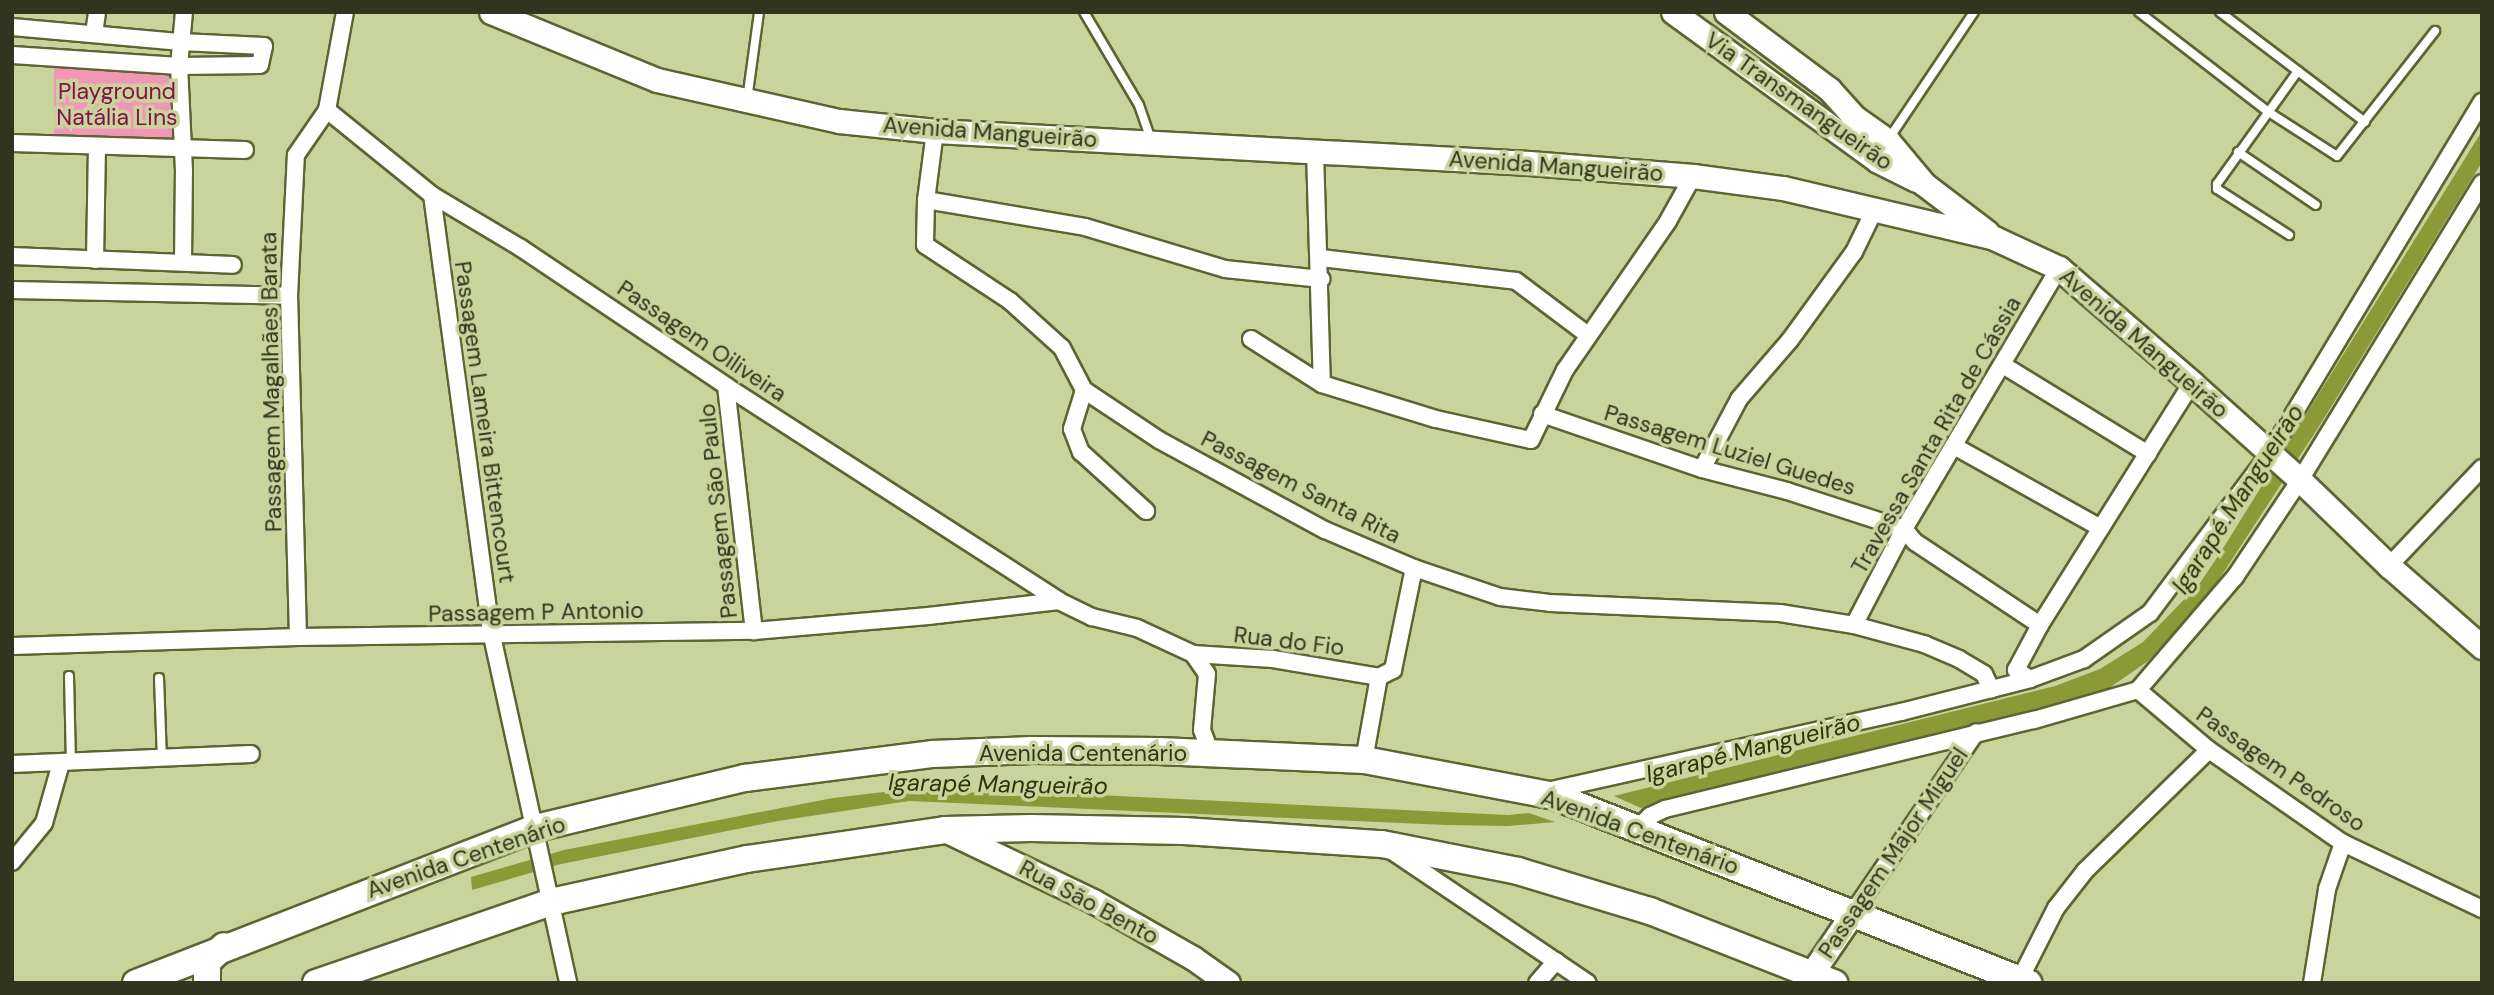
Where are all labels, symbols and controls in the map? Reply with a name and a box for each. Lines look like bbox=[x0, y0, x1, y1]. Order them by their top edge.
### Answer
street label: Via Transmangueirão bbox=[1700, 26, 1898, 176]
park label: Playground Natália Lins bbox=[56, 77, 178, 131]
street label: Avenida Mangueirão bbox=[882, 111, 1098, 153]
street label: Avenida Mangueirão bbox=[1448, 145, 1664, 187]
street label: Passagem Magalhães Barata bbox=[255, 232, 287, 532]
street label: Passagem Lameira Bittencourt bbox=[449, 259, 521, 585]
street label: Avenida Mangueirão bbox=[2054, 262, 2234, 424]
street label: Passagem Oiliveira bbox=[612, 274, 792, 408]
street label: Travessa Santa Rita de Cássia bbox=[1845, 291, 2027, 579]
street label: Passagem Luziel Guedes bbox=[1601, 399, 1859, 501]
water label: Igarapé Mangueirão bbox=[2166, 399, 2310, 599]
street label: Passagem São Paulo bbox=[693, 402, 743, 620]
street label: Passagem Santa Rita bbox=[1197, 425, 1405, 549]
street label: Passagem P Antonio bbox=[428, 596, 644, 628]
street label: Rua do Fio bbox=[1232, 621, 1346, 661]
street label: Passagem Pedroso bbox=[2191, 700, 2371, 838]
water label: Igarapé Mangueirão bbox=[1643, 707, 1863, 789]
street label: Avenida Centenário bbox=[979, 739, 1187, 767]
street label: Passagem Major Miguel bbox=[1812, 743, 1974, 963]
water label: Igarapé Mangueirão bbox=[888, 768, 1108, 800]
street label: Avenida Centenário bbox=[1537, 783, 1743, 881]
street label: Avenida Centenário bbox=[363, 810, 569, 904]
street label: Rua São Bento bbox=[1015, 854, 1163, 950]

